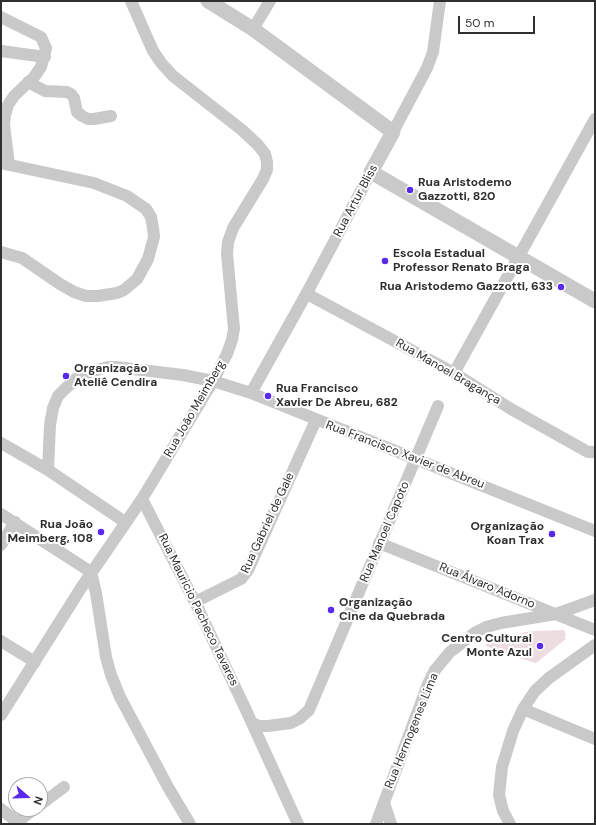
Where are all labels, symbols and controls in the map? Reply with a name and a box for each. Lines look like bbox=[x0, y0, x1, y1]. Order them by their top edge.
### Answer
scale bar bbox=[460, 8, 537, 34]
text: 50 m bbox=[465, 15, 494, 31]
street label: Rua Artur Bliss bbox=[331, 162, 381, 240]
place label: Rua Aristodemo Gazzotti, 820 bbox=[418, 176, 512, 204]
marker: Rua Aristodemo Gazzotti, 820 bbox=[405, 185, 415, 195]
place label: Escola Estadual Professor Renato Braga bbox=[393, 247, 530, 275]
marker: Escola Estadual Professor Renato Braga bbox=[380, 256, 390, 266]
place label: Rua Aristodemo Gazzotti, 633 bbox=[380, 280, 553, 294]
marker: Rua Aristodemo Gazzotti, 633 bbox=[556, 282, 566, 292]
street label: Rua Manoel Bragança bbox=[393, 336, 503, 408]
street label: Rua João Meimberg bbox=[161, 358, 229, 460]
place label: Organização Ateliê Cendira bbox=[74, 362, 157, 390]
marker: Organização Ateliê Cendira bbox=[61, 371, 71, 381]
place label: Rua Francisco Xavier De Abreu, 682 bbox=[276, 382, 398, 410]
marker: Rua Francisco Xavier De Abreu, 682 bbox=[263, 391, 273, 401]
street label: Rua Francisco Xavier de Abreu bbox=[324, 418, 486, 492]
street label: Rua Gabriel de Gale bbox=[238, 470, 298, 576]
street label: Rua Manoel Capoto bbox=[357, 479, 413, 585]
place label: Rua João Meimberg, 108 bbox=[7, 518, 93, 546]
place label: Organização Koan Trax bbox=[470, 520, 544, 548]
marker: Rua João Meimberg, 108 bbox=[96, 527, 106, 537]
marker: Organização Koan Trax bbox=[547, 529, 557, 539]
street label: Rua Mauricio Pacheco Tavares bbox=[155, 532, 241, 688]
street label: Rua Álvaro Adorno bbox=[437, 560, 537, 612]
place label: Organização Cine da Quebrada bbox=[339, 596, 445, 624]
marker: Organização Cine da Quebrada bbox=[326, 605, 336, 615]
place label: Centro Cultural Monte Azul bbox=[441, 632, 532, 660]
marker: Centro Cultural Monte Azul bbox=[535, 641, 545, 651]
street label: Rua Hermogenes Lima bbox=[382, 671, 442, 791]
north arrow bbox=[8, 777, 48, 817]
text: N bbox=[30, 795, 46, 807]

